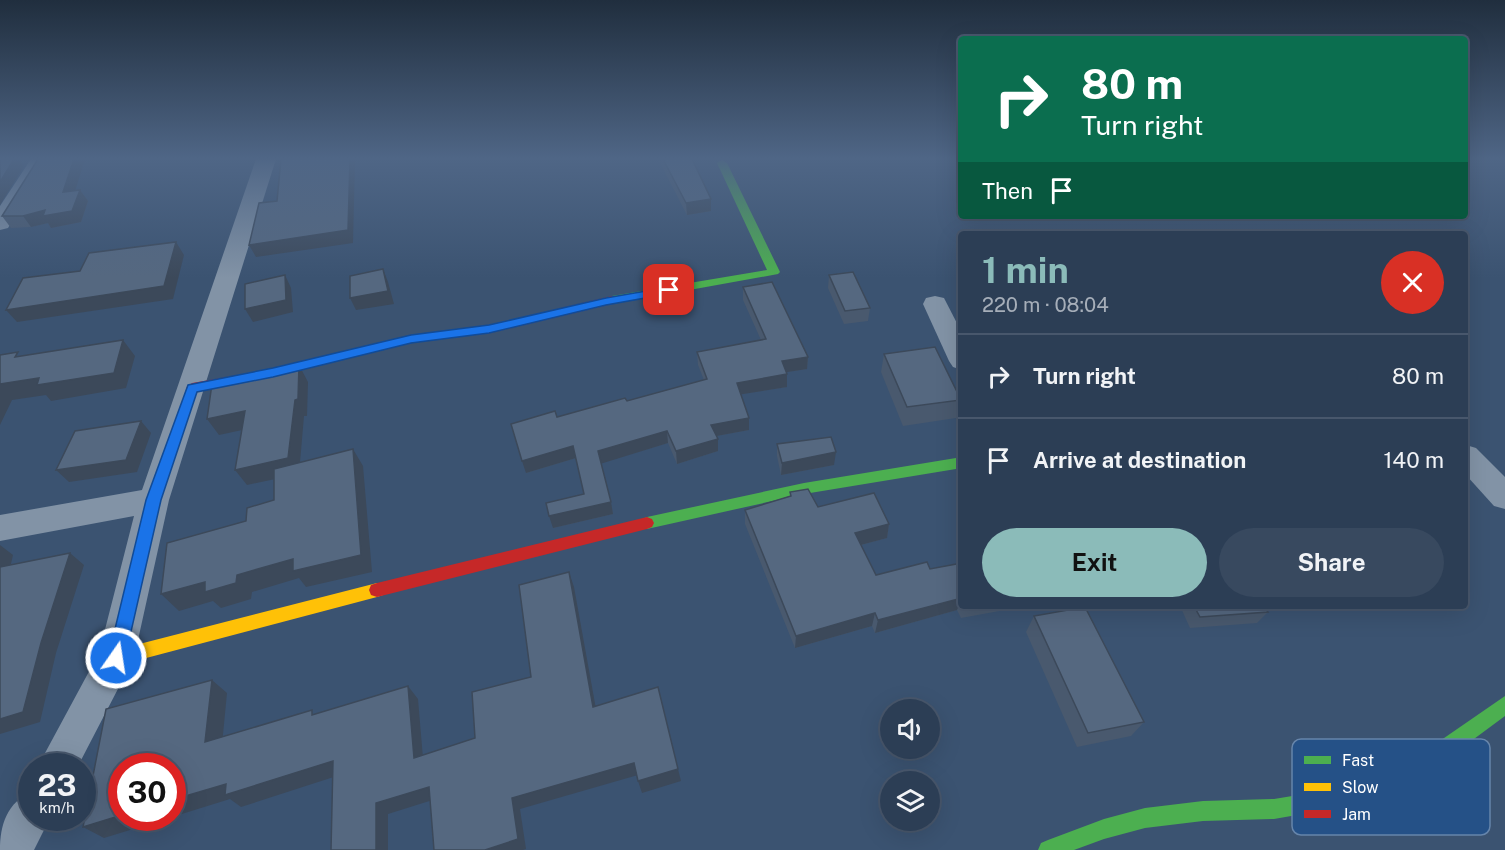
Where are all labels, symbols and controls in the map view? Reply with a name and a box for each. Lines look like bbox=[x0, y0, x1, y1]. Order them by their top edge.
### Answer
text: 80 m bbox=[1081, 59, 1183, 108]
icon: right bbox=[982, 60, 1060, 138]
text: Turn right bbox=[1081, 109, 1204, 141]
icon: arrive bbox=[1045, 174, 1078, 207]
text: Then bbox=[982, 178, 1033, 204]
text: 1 min bbox=[982, 249, 1069, 291]
button: close bbox=[1381, 251, 1444, 314]
pin bbox=[643, 264, 694, 315]
icon: arrive bbox=[652, 273, 685, 306]
text: 220 m · 08:04 bbox=[982, 293, 1109, 317]
icon: right bbox=[982, 360, 1015, 393]
text: Turn right bbox=[1033, 363, 1136, 389]
text: 80 m bbox=[1392, 363, 1444, 389]
icon: arrive bbox=[982, 444, 1015, 477]
text: Arrive at destination bbox=[1033, 447, 1246, 473]
text: 140 m bbox=[1383, 447, 1444, 473]
button: Exit bbox=[982, 528, 1207, 597]
button: Share bbox=[1219, 528, 1444, 597]
position arrow bbox=[84, 626, 148, 690]
map controls bbox=[880, 699, 940, 831]
button: sound bbox=[880, 699, 940, 759]
legend bbox=[1292, 739, 1490, 835]
text: Fast bbox=[1342, 751, 1374, 770]
speed limit sign: 30 bbox=[108, 753, 186, 831]
text: 23 bbox=[37, 767, 77, 803]
button: layers bbox=[880, 771, 940, 831]
text: Slow bbox=[1342, 778, 1379, 797]
text: km/h bbox=[39, 799, 75, 816]
text: Jam bbox=[1342, 805, 1371, 824]

